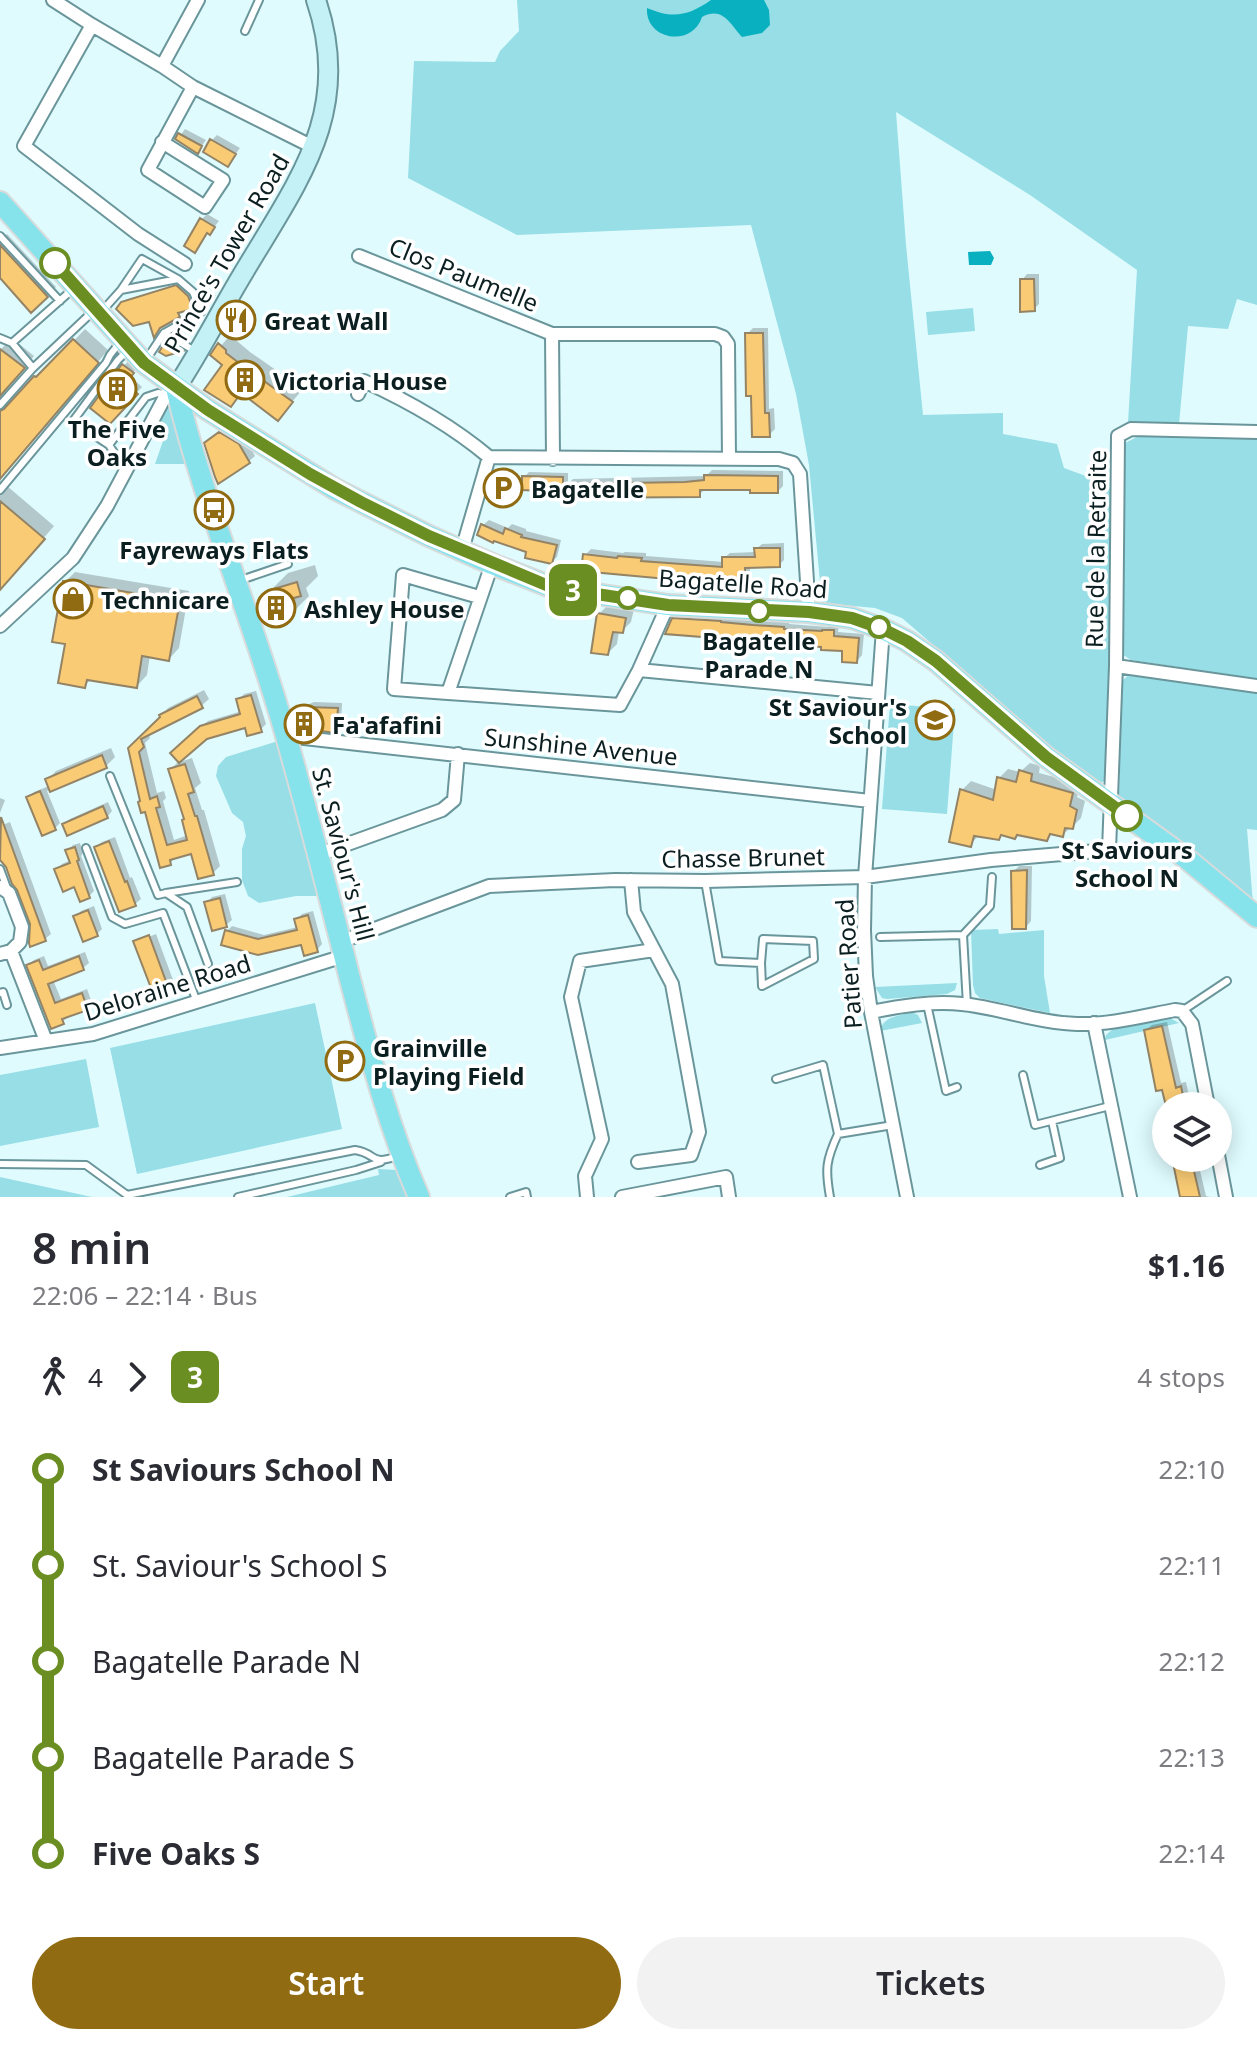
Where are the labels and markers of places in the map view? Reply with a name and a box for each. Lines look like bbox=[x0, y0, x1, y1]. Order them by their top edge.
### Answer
unlabelled marker bbox=[40, 248, 70, 278]
restaurant icon: Great Wall bbox=[215, 299, 257, 341]
place label: Great Wall bbox=[264, 304, 388, 337]
building icon: Victoria House bbox=[224, 359, 266, 401]
place label: Victoria House bbox=[273, 364, 447, 397]
building icon: The Five Oaks bbox=[96, 368, 138, 410]
place label: The Five Oaks bbox=[68, 412, 166, 473]
parking icon: Bagatelle bbox=[482, 467, 524, 509]
place label: Bagatelle bbox=[531, 472, 644, 505]
bus stop icon: Fayreways Flats bbox=[193, 489, 235, 531]
place label: Fayreways Flats bbox=[119, 533, 309, 566]
shop icon: Technicare bbox=[52, 578, 94, 620]
place label: Technicare bbox=[101, 583, 230, 616]
building icon: Ashley House bbox=[255, 587, 297, 629]
unlabelled marker bbox=[617, 587, 639, 609]
place label: Ashley House bbox=[304, 592, 465, 625]
marker: Bagatelle Parade N bbox=[748, 600, 770, 622]
unlabelled marker bbox=[868, 616, 890, 638]
place label: Bagatelle Parade N bbox=[702, 624, 816, 685]
place label: St Saviour's School bbox=[769, 690, 907, 751]
school or university icon: St Saviour's School bbox=[914, 699, 956, 741]
building icon: Fa'afafini bbox=[283, 703, 325, 745]
place label: Fa'afafini bbox=[332, 708, 442, 741]
marker: St Saviours School N bbox=[1112, 801, 1142, 831]
place label: St Saviours School N bbox=[1061, 833, 1193, 894]
place label: Grainville Playing Field bbox=[373, 1031, 524, 1092]
parking icon: Grainville Playing Field bbox=[324, 1040, 366, 1082]

